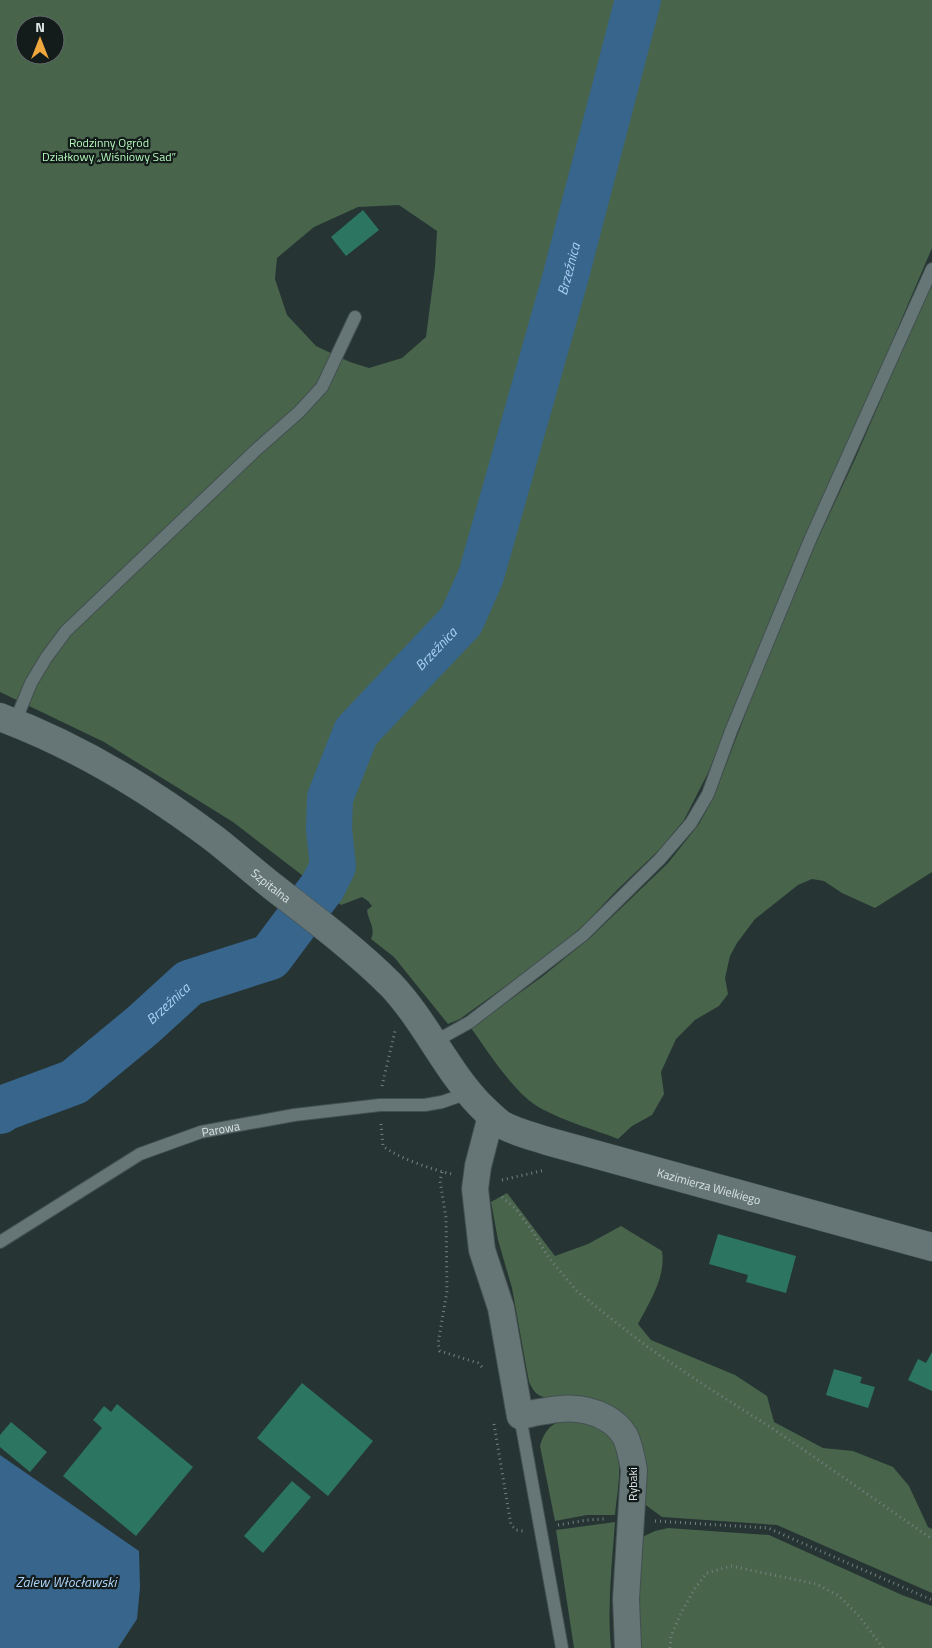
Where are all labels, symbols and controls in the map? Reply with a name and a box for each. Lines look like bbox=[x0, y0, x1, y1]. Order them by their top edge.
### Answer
north arrow bbox=[15, 15, 65, 65]
text: N bbox=[35, 16, 45, 37]
park label: Rodzinny Ogród Działkowy „Wiśniowy Sad” bbox=[42, 133, 176, 166]
water label: Brzeźnica bbox=[551, 239, 585, 297]
water label: Brzeźnica bbox=[409, 621, 462, 675]
street label: Szpitalna bbox=[247, 863, 295, 907]
water label: Brzeźnica bbox=[141, 977, 195, 1029]
street label: Parowa bbox=[200, 1116, 241, 1141]
street label: Kazimierza Wielkiego bbox=[655, 1162, 763, 1209]
street label: Rybaki bbox=[623, 1467, 642, 1501]
water label: Zalew Włocławski bbox=[16, 1571, 118, 1592]

